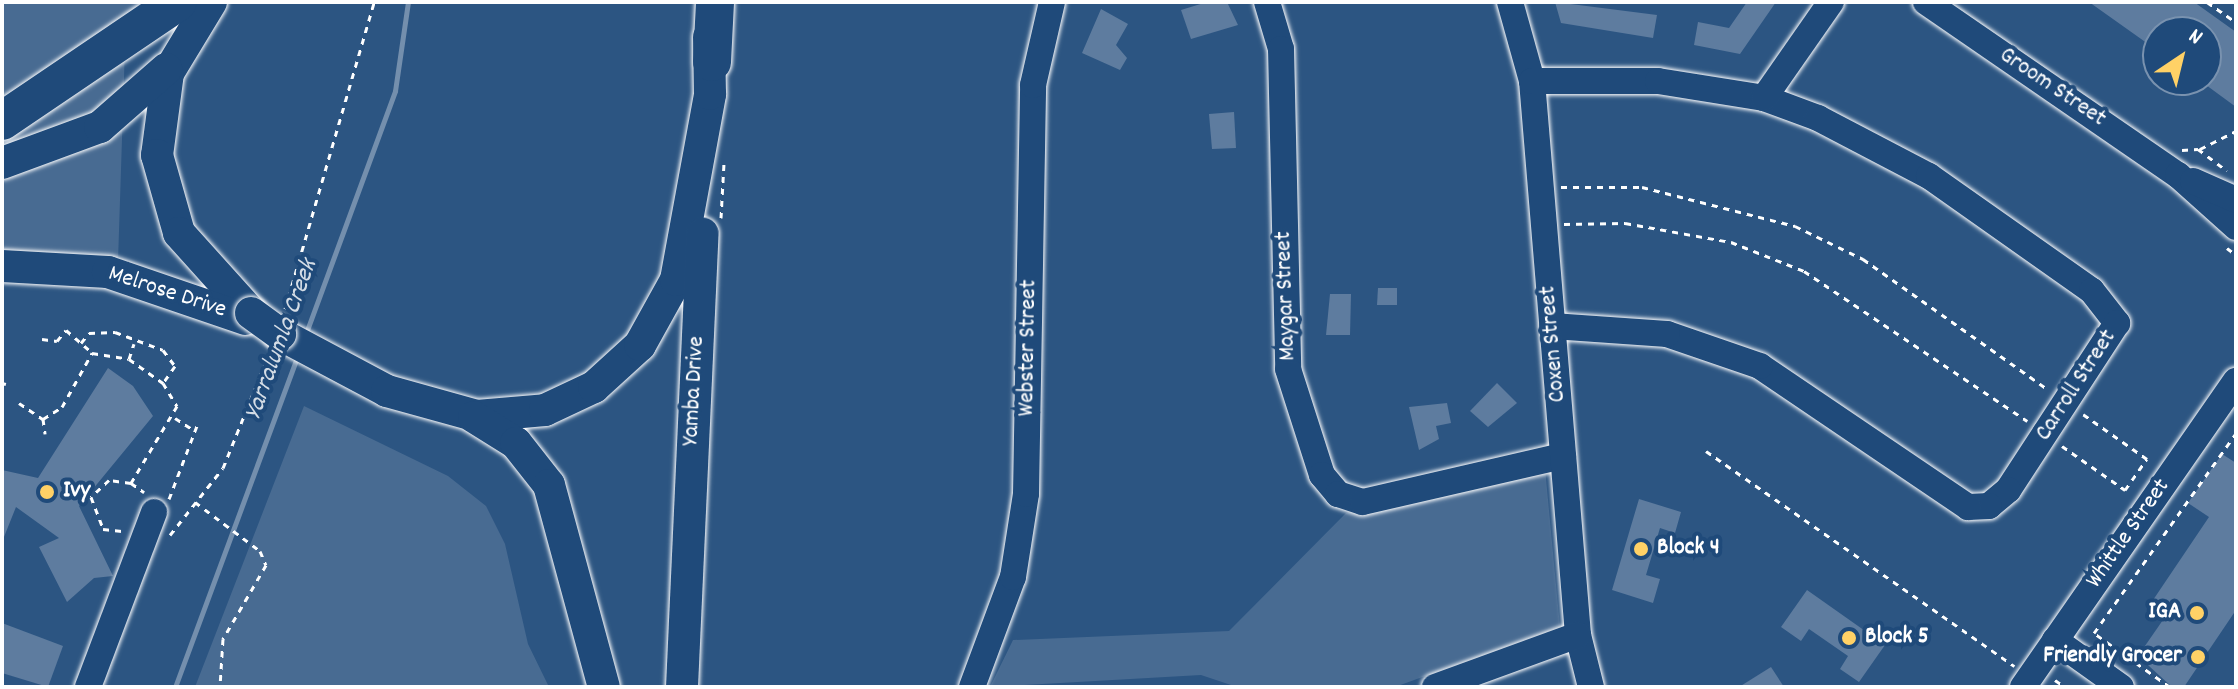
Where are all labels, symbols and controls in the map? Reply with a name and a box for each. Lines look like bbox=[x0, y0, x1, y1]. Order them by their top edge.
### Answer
north arrow bbox=[2142, 16, 2222, 96]
text: N bbox=[2182, 22, 2208, 53]
street label: Groom Street bbox=[1993, 42, 2111, 134]
street label: Maygar Street bbox=[1270, 231, 1304, 361]
water label: Yarralumla Creek bbox=[238, 255, 326, 425]
street label: Melrose Drive bbox=[104, 260, 230, 326]
street label: Webster Street bbox=[1013, 279, 1045, 417]
street label: Coxen Street bbox=[1535, 285, 1573, 403]
street label: Carroll Street bbox=[2030, 325, 2124, 447]
street label: Yamba Drive bbox=[678, 335, 712, 447]
street label: Whittle Street bbox=[2081, 474, 2177, 594]
place label: Ivy bbox=[63, 478, 90, 506]
marker: Ivy bbox=[38, 483, 56, 501]
place label: Block 4 bbox=[1657, 535, 1720, 563]
marker: Block 4 bbox=[1632, 540, 1650, 558]
place label: IGA bbox=[2148, 599, 2181, 627]
marker: IGA bbox=[2188, 604, 2206, 622]
place label: Block 5 bbox=[1865, 624, 1929, 652]
marker: Block 5 bbox=[1840, 629, 1858, 647]
place label: Friendly Grocer bbox=[2043, 643, 2182, 671]
marker: Friendly Grocer bbox=[2189, 648, 2207, 666]

